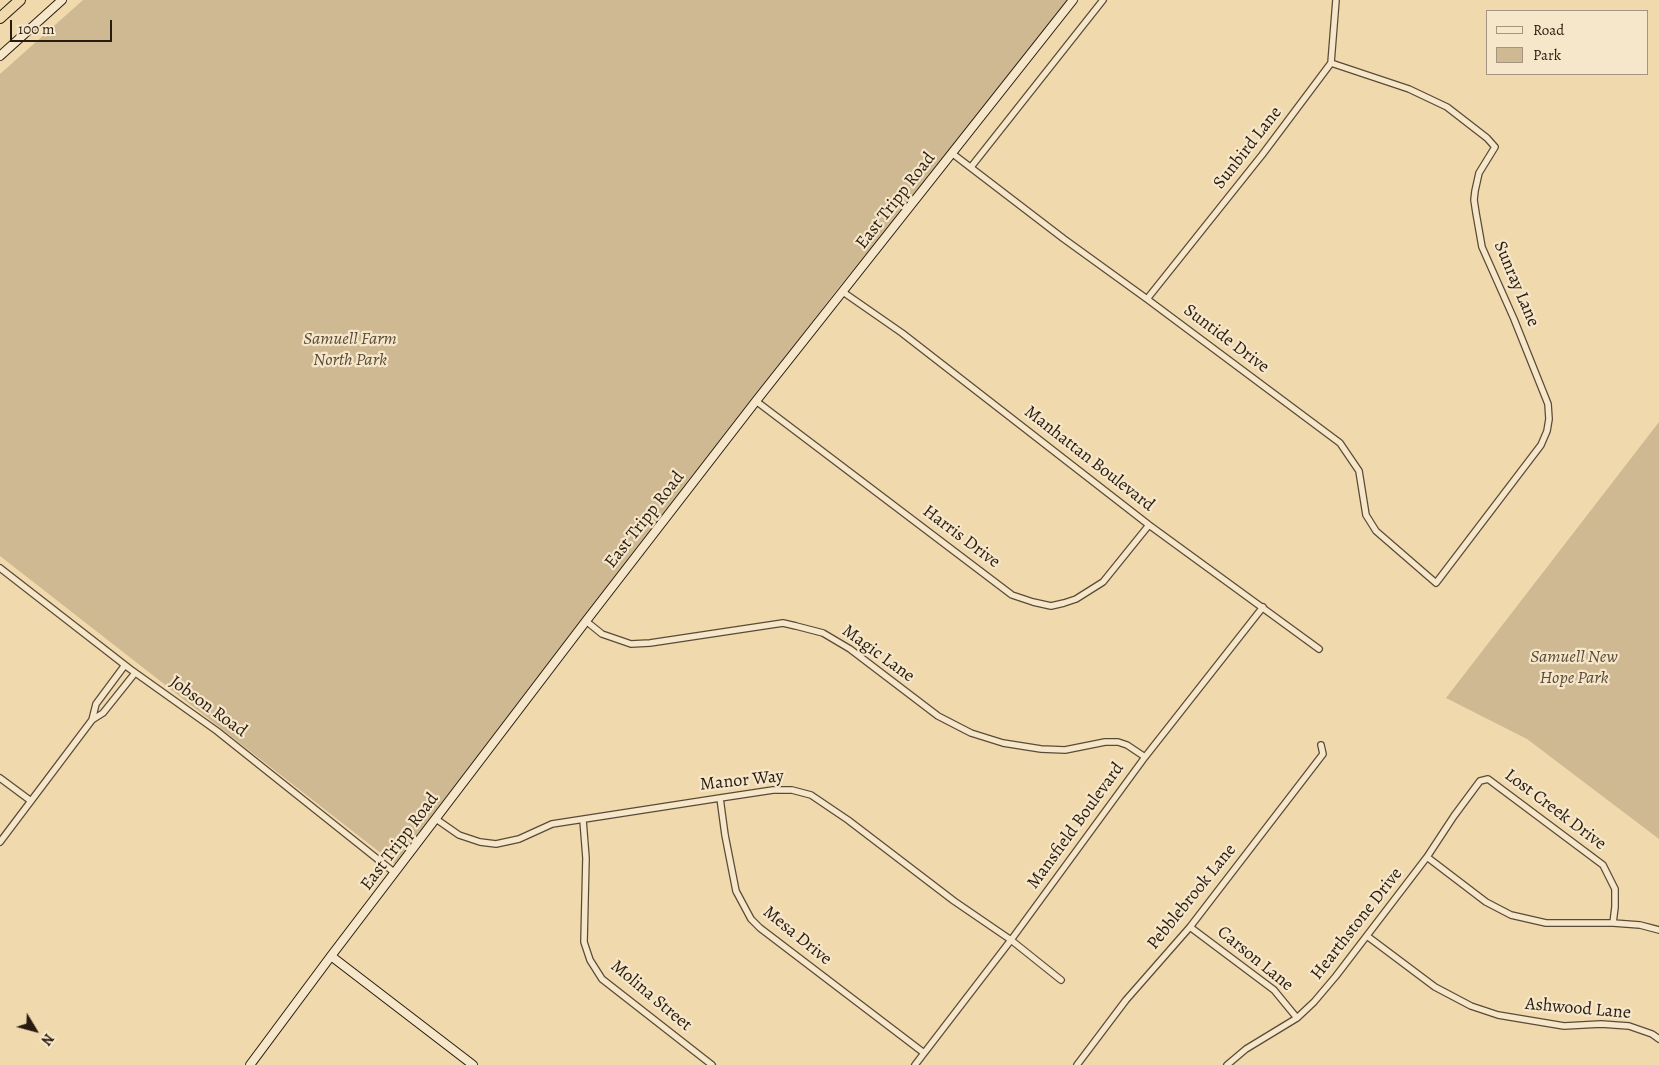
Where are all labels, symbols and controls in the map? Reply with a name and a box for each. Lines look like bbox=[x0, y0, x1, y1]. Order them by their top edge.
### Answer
scale bar bbox=[12, 10, 115, 42]
legend bbox=[1486, 10, 1649, 75]
text: 100 m bbox=[18, 19, 55, 39]
text: Road bbox=[1533, 20, 1564, 40]
text: Park bbox=[1533, 45, 1561, 65]
street label: Sunbird Lane bbox=[1209, 102, 1287, 194]
street label: East Tripp Road bbox=[852, 148, 940, 254]
street label: Sunray Lane bbox=[1488, 238, 1544, 330]
street label: Suntide Drive bbox=[1179, 300, 1273, 378]
park label: Samuell Farm North Park bbox=[303, 329, 397, 372]
street label: Manhattan Boulevard bbox=[1020, 401, 1158, 517]
street label: East Tripp Road bbox=[601, 467, 689, 573]
street label: Harris Drive bbox=[918, 501, 1004, 573]
street label: Magic Lane bbox=[838, 621, 918, 687]
park label: Samuell New Hope Park bbox=[1530, 647, 1618, 690]
street label: Jobson Road bbox=[165, 672, 251, 742]
street label: Mansfield Boulevard bbox=[1023, 759, 1129, 893]
street label: Lost Creek Drive bbox=[1500, 765, 1610, 855]
street label: Manor Way bbox=[699, 766, 785, 796]
street label: East Tripp Road bbox=[356, 789, 444, 895]
street label: Pebblebrook Lane bbox=[1143, 840, 1241, 954]
street label: Hearthstone Drive bbox=[1307, 864, 1407, 984]
street label: Mesa Drive bbox=[758, 902, 836, 970]
street label: Carson Lane bbox=[1213, 922, 1297, 996]
street label: Molina Street bbox=[606, 956, 696, 1036]
street label: Ashwood Lane bbox=[1524, 994, 1632, 1024]
north arrow bbox=[10, 1005, 60, 1055]
text: N bbox=[37, 1030, 58, 1049]

